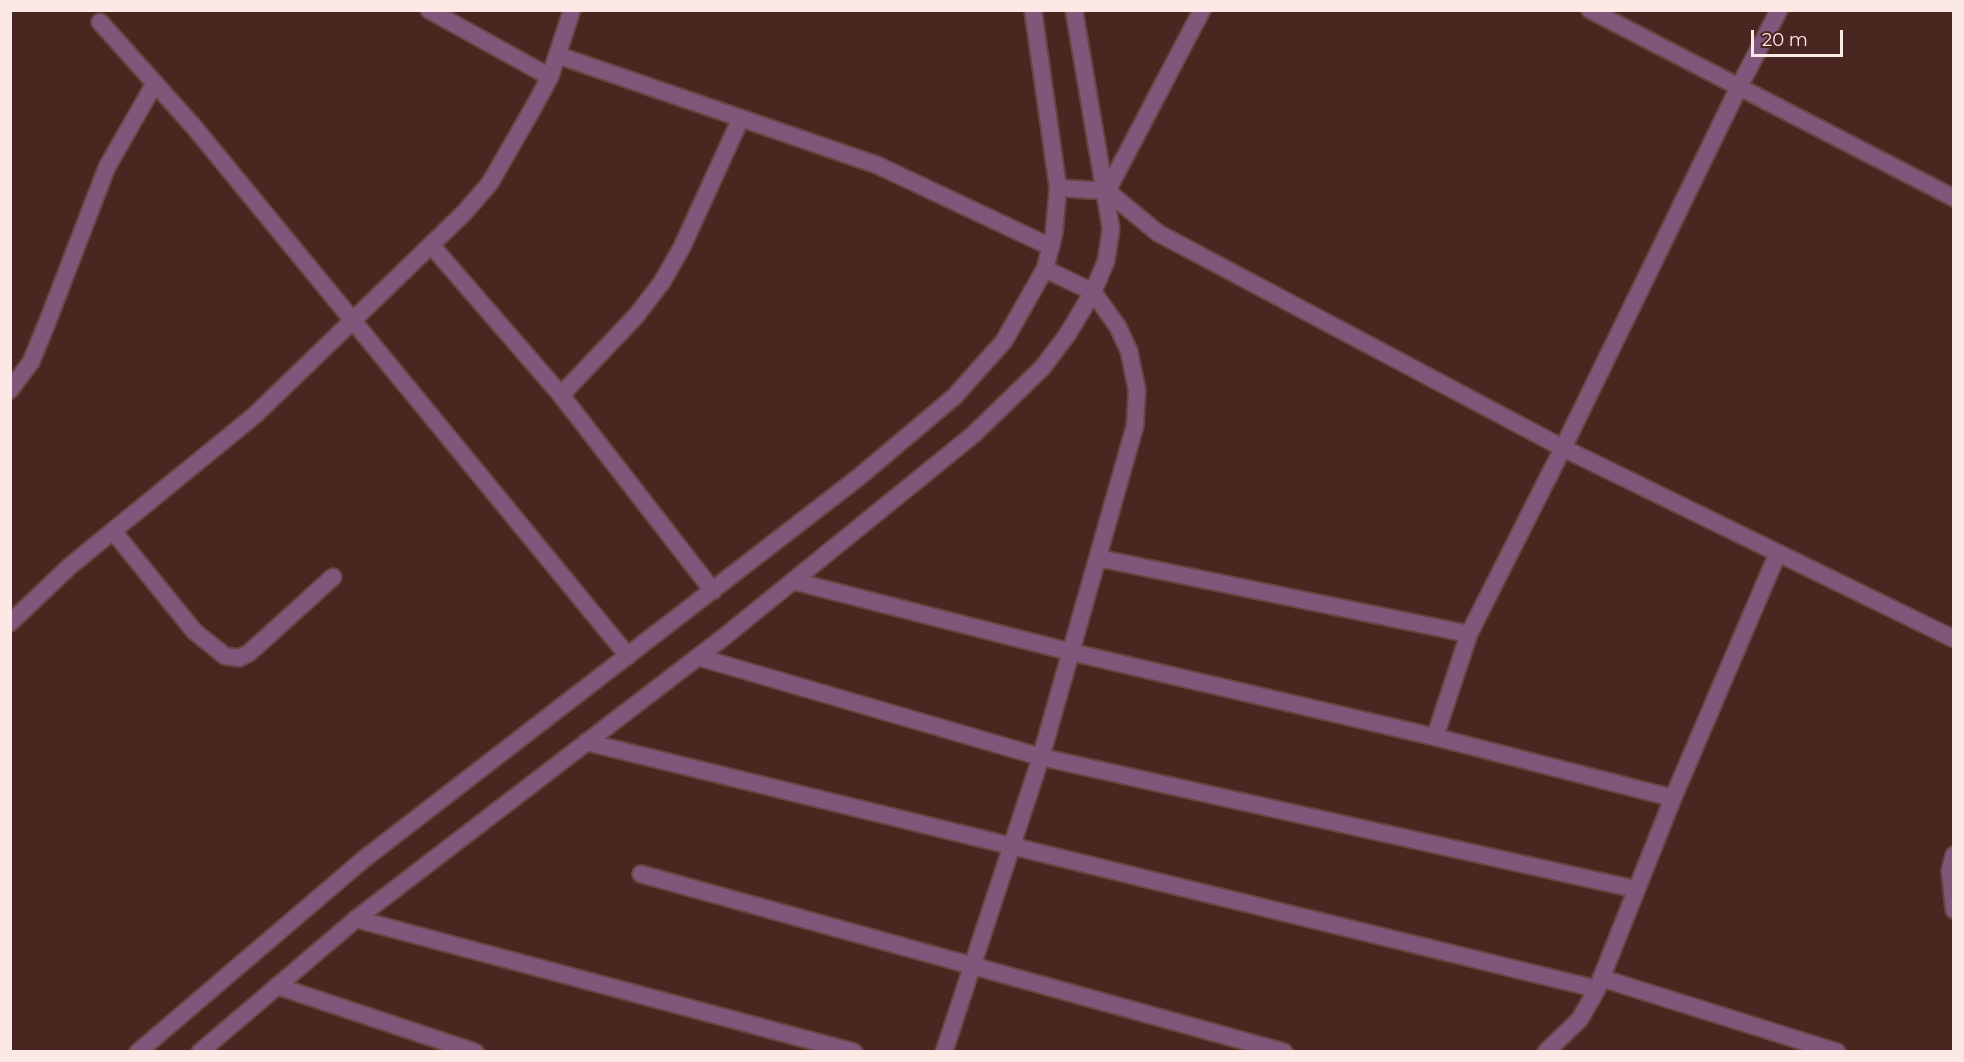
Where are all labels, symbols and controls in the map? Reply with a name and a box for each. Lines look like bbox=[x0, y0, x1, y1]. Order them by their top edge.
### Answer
scale bar bbox=[1754, 18, 1846, 56]
text: 20 m bbox=[1762, 29, 1808, 51]

